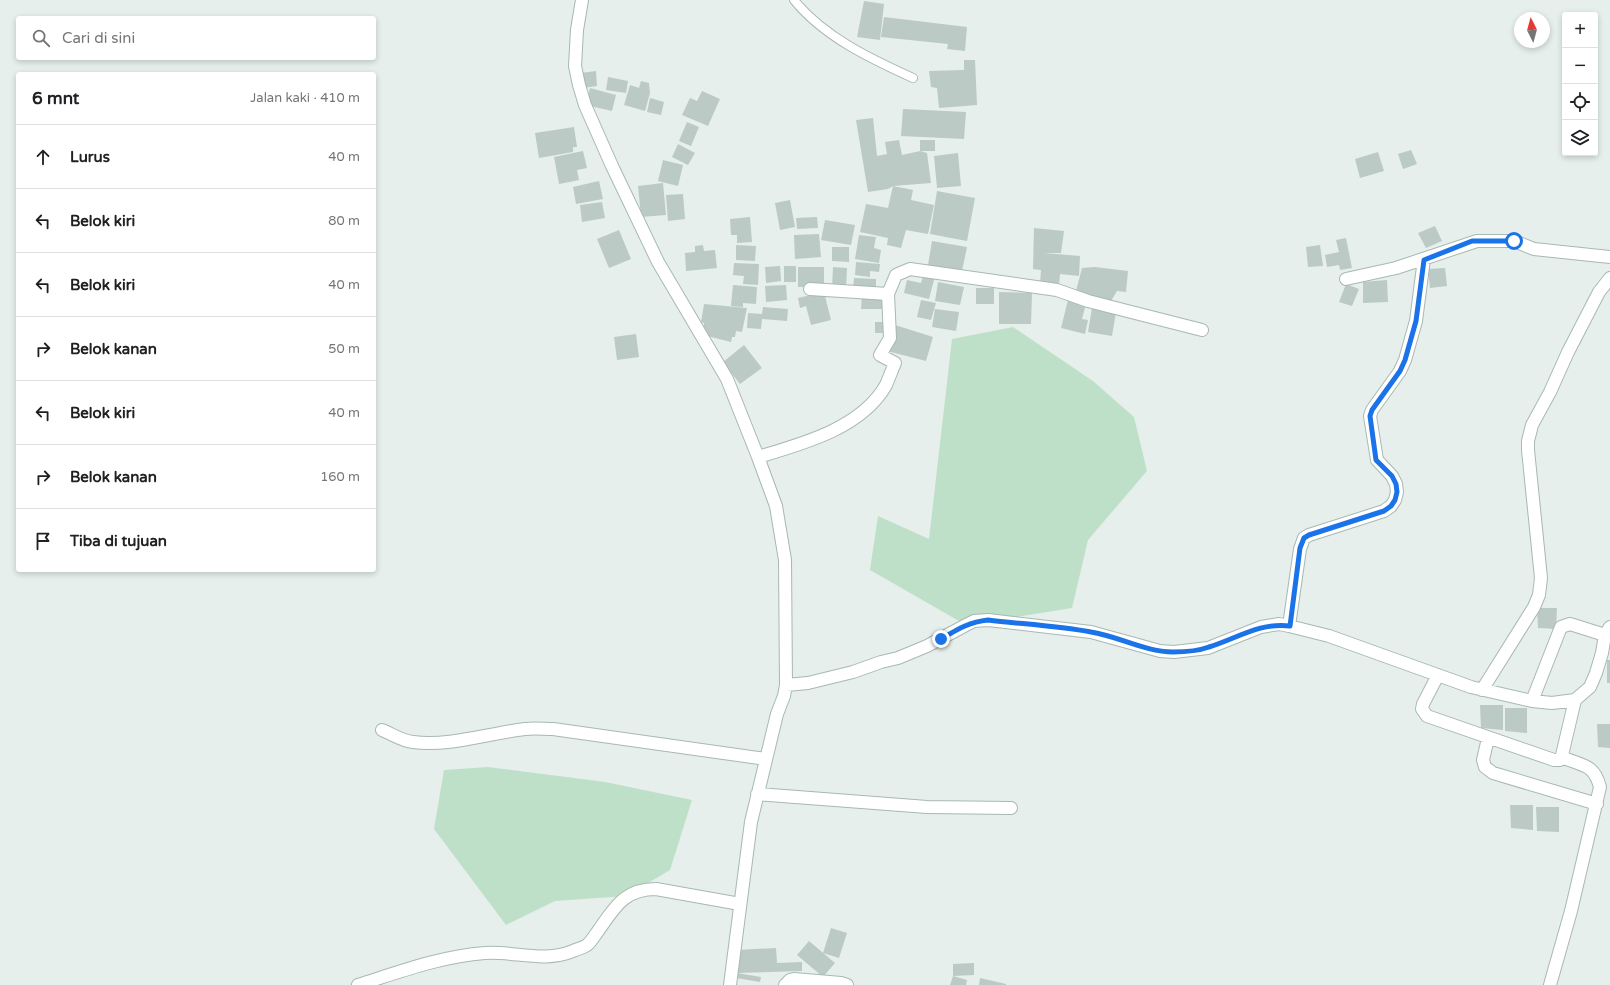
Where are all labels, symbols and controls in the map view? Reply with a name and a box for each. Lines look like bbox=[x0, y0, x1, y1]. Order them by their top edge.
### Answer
north arrow bbox=[1514, 12, 1550, 48]
map controls bbox=[1562, 12, 1598, 156]
button: + bbox=[1562, 12, 1598, 48]
search box bbox=[16, 16, 376, 60]
icon: search bbox=[30, 27, 52, 49]
text: Cari di sini bbox=[62, 29, 135, 47]
button: − bbox=[1562, 48, 1598, 84]
button: locate bbox=[1562, 84, 1598, 120]
text: 6 mnt bbox=[32, 88, 79, 109]
text: Jalan kaki · 410 m bbox=[250, 90, 360, 106]
button: layers bbox=[1562, 120, 1598, 156]
icon: ahead bbox=[32, 146, 54, 168]
text: Lurus bbox=[70, 148, 110, 166]
text: 40 m bbox=[328, 149, 360, 165]
icon: left bbox=[32, 210, 54, 232]
text: Belok kiri bbox=[70, 212, 135, 230]
text: 80 m bbox=[328, 213, 360, 229]
route start bbox=[1505, 232, 1523, 250]
icon: left bbox=[32, 274, 54, 296]
text: Belok kiri bbox=[70, 276, 135, 294]
text: 40 m bbox=[328, 277, 360, 293]
icon: right bbox=[32, 338, 54, 360]
text: Belok kanan bbox=[70, 340, 157, 358]
text: 50 m bbox=[328, 341, 360, 357]
icon: left bbox=[32, 402, 54, 424]
text: Belok kiri bbox=[70, 404, 135, 422]
text: 40 m bbox=[328, 405, 360, 421]
icon: right bbox=[32, 466, 54, 488]
text: Belok kanan bbox=[70, 468, 157, 486]
text: 160 m bbox=[320, 469, 360, 485]
icon: arrive bbox=[32, 530, 54, 552]
text: Tiba di tujuan bbox=[70, 532, 167, 550]
route end bbox=[932, 630, 950, 648]

